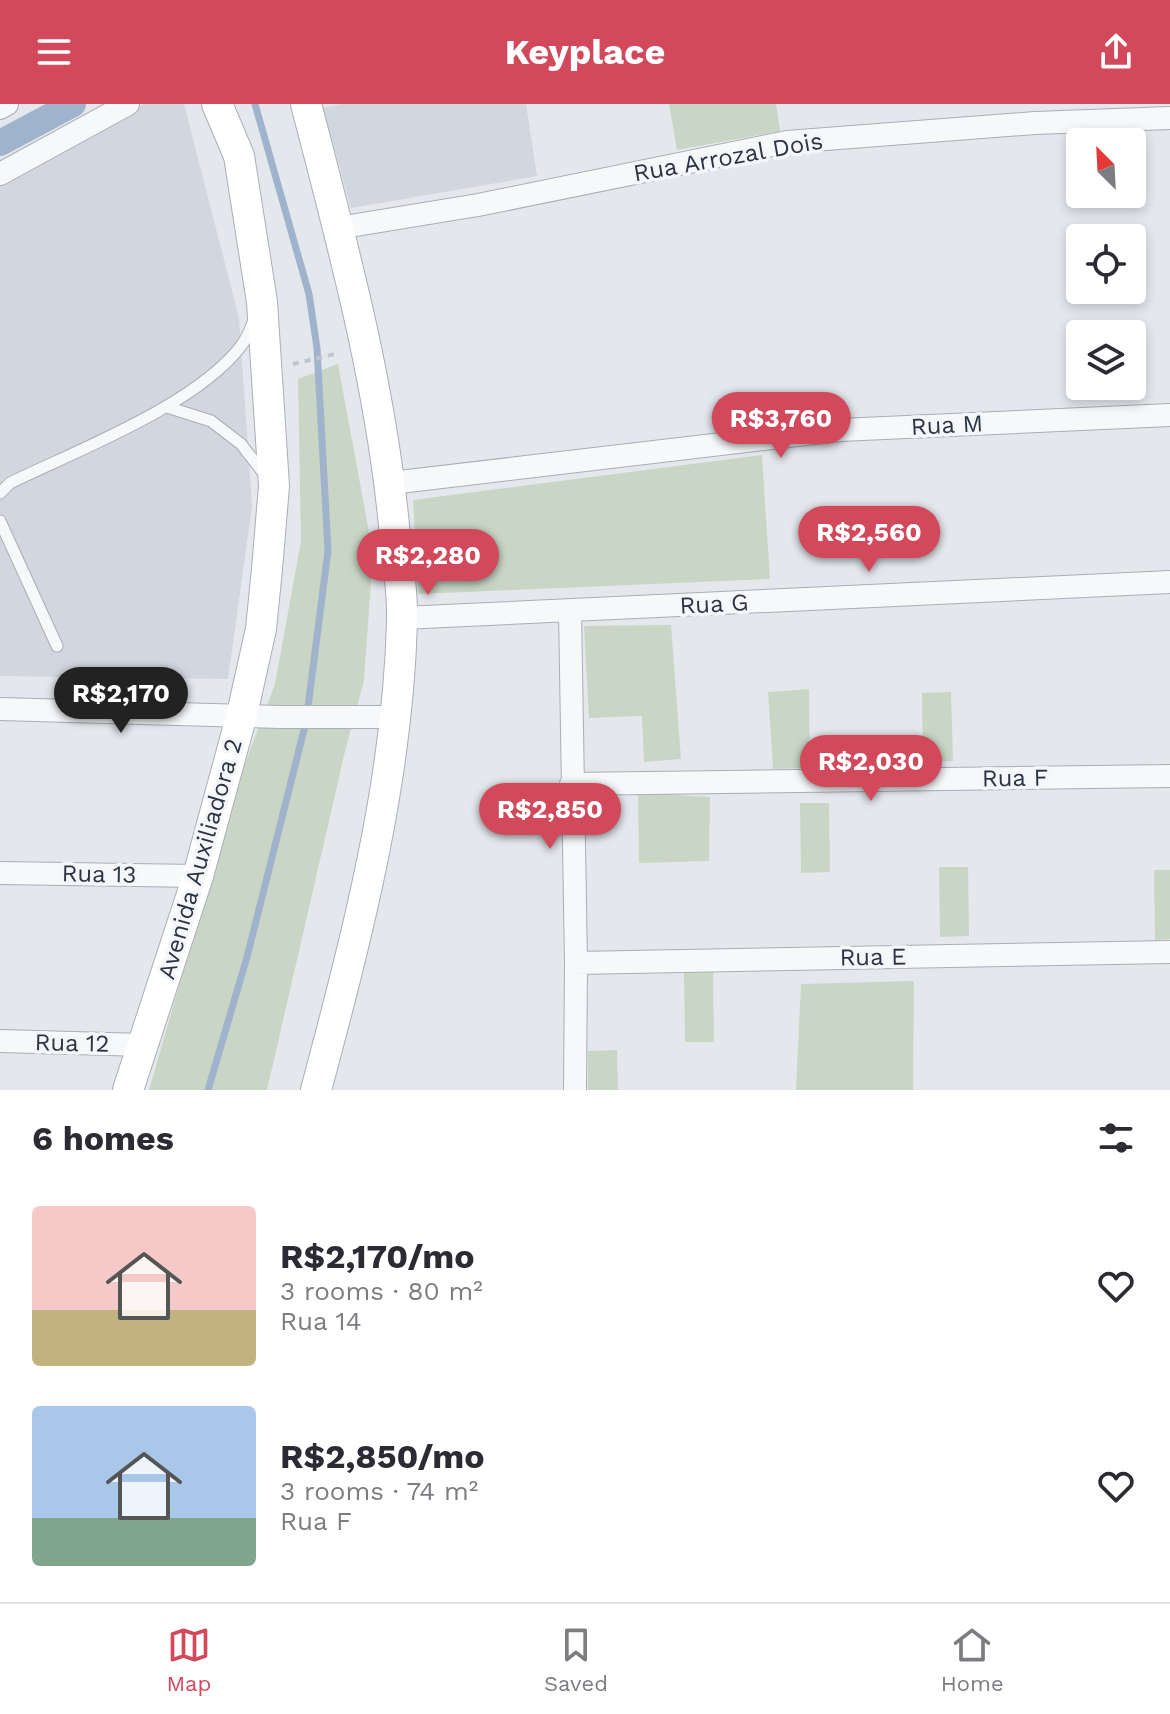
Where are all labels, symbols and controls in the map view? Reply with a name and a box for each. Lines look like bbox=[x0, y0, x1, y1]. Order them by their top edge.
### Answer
icon: menu bbox=[32, 30, 76, 74]
icon: share bbox=[1094, 30, 1138, 74]
text: Keyplace bbox=[505, 31, 665, 73]
street label: Rua Arrozal Dois bbox=[631, 127, 825, 187]
north arrow bbox=[1066, 128, 1146, 208]
map controls bbox=[1066, 128, 1146, 400]
button: locate bbox=[1066, 224, 1146, 304]
button: layers bbox=[1066, 320, 1146, 400]
pin: R$3,760 bbox=[707, 392, 855, 460]
text: R$3,760 bbox=[730, 403, 832, 433]
street label: Rua M bbox=[910, 409, 984, 441]
pin: R$2,560 bbox=[795, 506, 943, 574]
text: R$2,560 bbox=[816, 517, 922, 547]
pin: R$2,280 bbox=[354, 529, 502, 597]
text: R$2,280 bbox=[375, 540, 481, 570]
street label: Rua G bbox=[679, 588, 749, 620]
pin: R$2,170 bbox=[47, 667, 195, 735]
text: R$2,170 bbox=[72, 678, 170, 708]
street label: Avenida Auxiliadora 2 bbox=[152, 735, 248, 983]
pin: R$2,030 bbox=[797, 735, 945, 803]
text: R$2,030 bbox=[818, 746, 924, 776]
street label: Rua F bbox=[982, 763, 1048, 793]
pin: R$2,850 bbox=[476, 783, 624, 851]
text: R$2,850 bbox=[497, 794, 603, 824]
street label: Rua 13 bbox=[61, 859, 137, 889]
street label: Rua E bbox=[839, 942, 907, 972]
street label: Rua 12 bbox=[34, 1028, 110, 1058]
icon: filters bbox=[1094, 1116, 1138, 1160]
text: 6 homes bbox=[32, 1118, 174, 1158]
text: R$2,170/mo bbox=[280, 1236, 475, 1276]
icon: home bbox=[96, 1238, 192, 1334]
icon: heart bbox=[1094, 1264, 1138, 1308]
text: 3 rooms · 80 m² bbox=[280, 1276, 483, 1306]
text: Rua 14 bbox=[280, 1306, 362, 1336]
text: R$2,850/mo bbox=[280, 1436, 485, 1476]
icon: home bbox=[96, 1438, 192, 1534]
icon: heart bbox=[1094, 1464, 1138, 1508]
text: 3 rooms · 74 m² bbox=[280, 1476, 478, 1506]
text: Rua F bbox=[280, 1506, 352, 1536]
tab: Map bbox=[166, 1623, 211, 1696]
tab: Saved bbox=[544, 1623, 608, 1696]
tab: Home bbox=[941, 1623, 1004, 1696]

